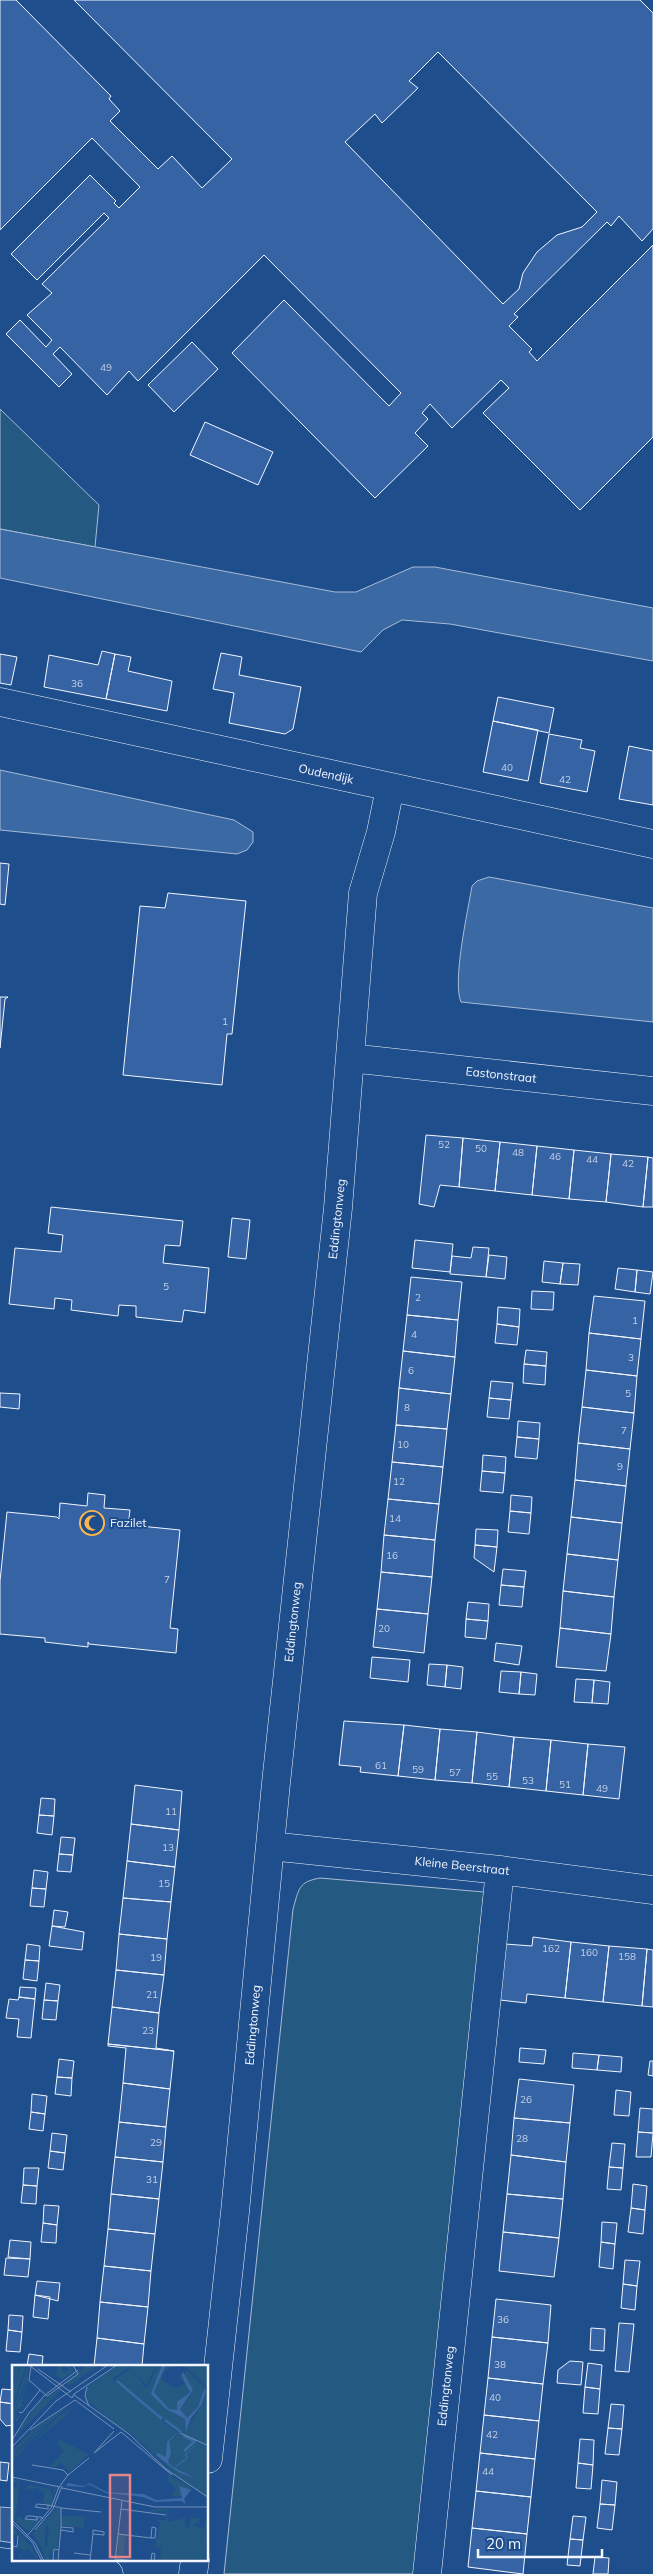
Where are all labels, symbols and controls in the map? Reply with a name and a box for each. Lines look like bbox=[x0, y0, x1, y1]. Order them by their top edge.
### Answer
house number: 49 bbox=[100, 361, 112, 374]
house number: 36 bbox=[71, 677, 83, 690]
street label: Oudendijk bbox=[297, 760, 356, 787]
house number: 40 bbox=[501, 761, 513, 774]
house number: 42 bbox=[559, 773, 571, 786]
house number: 1 bbox=[222, 1015, 228, 1028]
street label: Eastonstraat bbox=[465, 1063, 537, 1086]
house number: 52 bbox=[438, 1138, 450, 1151]
house number: 50 bbox=[475, 1142, 487, 1155]
house number: 48 bbox=[512, 1146, 524, 1159]
house number: 46 bbox=[549, 1150, 561, 1163]
house number: 44 bbox=[586, 1153, 598, 1166]
house number: 42 bbox=[622, 1157, 634, 1170]
street label: Eddingtonweg bbox=[325, 1178, 348, 1260]
house number: 5 bbox=[163, 1280, 169, 1293]
house number: 2 bbox=[415, 1291, 421, 1304]
house number: 1 bbox=[632, 1314, 638, 1327]
house number: 4 bbox=[411, 1328, 417, 1341]
house number: 3 bbox=[628, 1351, 634, 1364]
house number: 6 bbox=[408, 1364, 414, 1377]
house number: 5 bbox=[625, 1387, 631, 1400]
house number: 8 bbox=[404, 1401, 410, 1414]
house number: 7 bbox=[621, 1424, 627, 1437]
house number: 10 bbox=[397, 1438, 409, 1451]
house number: 9 bbox=[617, 1460, 623, 1473]
house number: 12 bbox=[393, 1475, 405, 1488]
mosque icon: Fazilet bbox=[79, 1510, 105, 1536]
house number: 14 bbox=[389, 1512, 401, 1525]
place label: Fazilet bbox=[110, 1515, 146, 1530]
house number: 16 bbox=[386, 1549, 398, 1562]
house number: 7 bbox=[164, 1573, 170, 1586]
street label: Eddingtonweg bbox=[281, 1581, 304, 1663]
house number: 20 bbox=[378, 1622, 390, 1635]
house number: 61 bbox=[375, 1759, 387, 1772]
house number: 59 bbox=[412, 1763, 424, 1776]
house number: 57 bbox=[449, 1766, 461, 1779]
house number: 55 bbox=[486, 1770, 498, 1783]
house number: 53 bbox=[522, 1774, 534, 1787]
house number: 51 bbox=[559, 1778, 571, 1791]
house number: 49 bbox=[596, 1782, 608, 1795]
house number: 11 bbox=[165, 1805, 177, 1818]
house number: 13 bbox=[162, 1841, 174, 1854]
street label: Kleine Beerstraat bbox=[414, 1853, 510, 1878]
house number: 15 bbox=[158, 1877, 170, 1890]
house number: 162 bbox=[542, 1942, 560, 1955]
house number: 160 bbox=[580, 1946, 598, 1959]
house number: 158 bbox=[618, 1950, 636, 1963]
house number: 19 bbox=[150, 1951, 162, 1964]
street label: Eddingtonweg bbox=[242, 1984, 263, 2066]
house number: 21 bbox=[146, 1988, 158, 2001]
house number: 23 bbox=[142, 2024, 154, 2037]
house number: 26 bbox=[520, 2093, 532, 2106]
house number: 28 bbox=[516, 2132, 528, 2145]
house number: 29 bbox=[150, 2136, 162, 2149]
house number: 31 bbox=[146, 2173, 158, 2186]
house number: 36 bbox=[497, 2313, 509, 2326]
street label: Eddingtonweg bbox=[434, 2345, 457, 2427]
house number: 38 bbox=[494, 2358, 506, 2371]
inset map bbox=[12, 2365, 209, 2562]
house number: 40 bbox=[489, 2391, 501, 2404]
house number: 42 bbox=[486, 2428, 498, 2441]
house number: 44 bbox=[482, 2465, 494, 2478]
scale bar bbox=[478, 2526, 602, 2558]
text: 20 m bbox=[486, 2534, 521, 2553]

